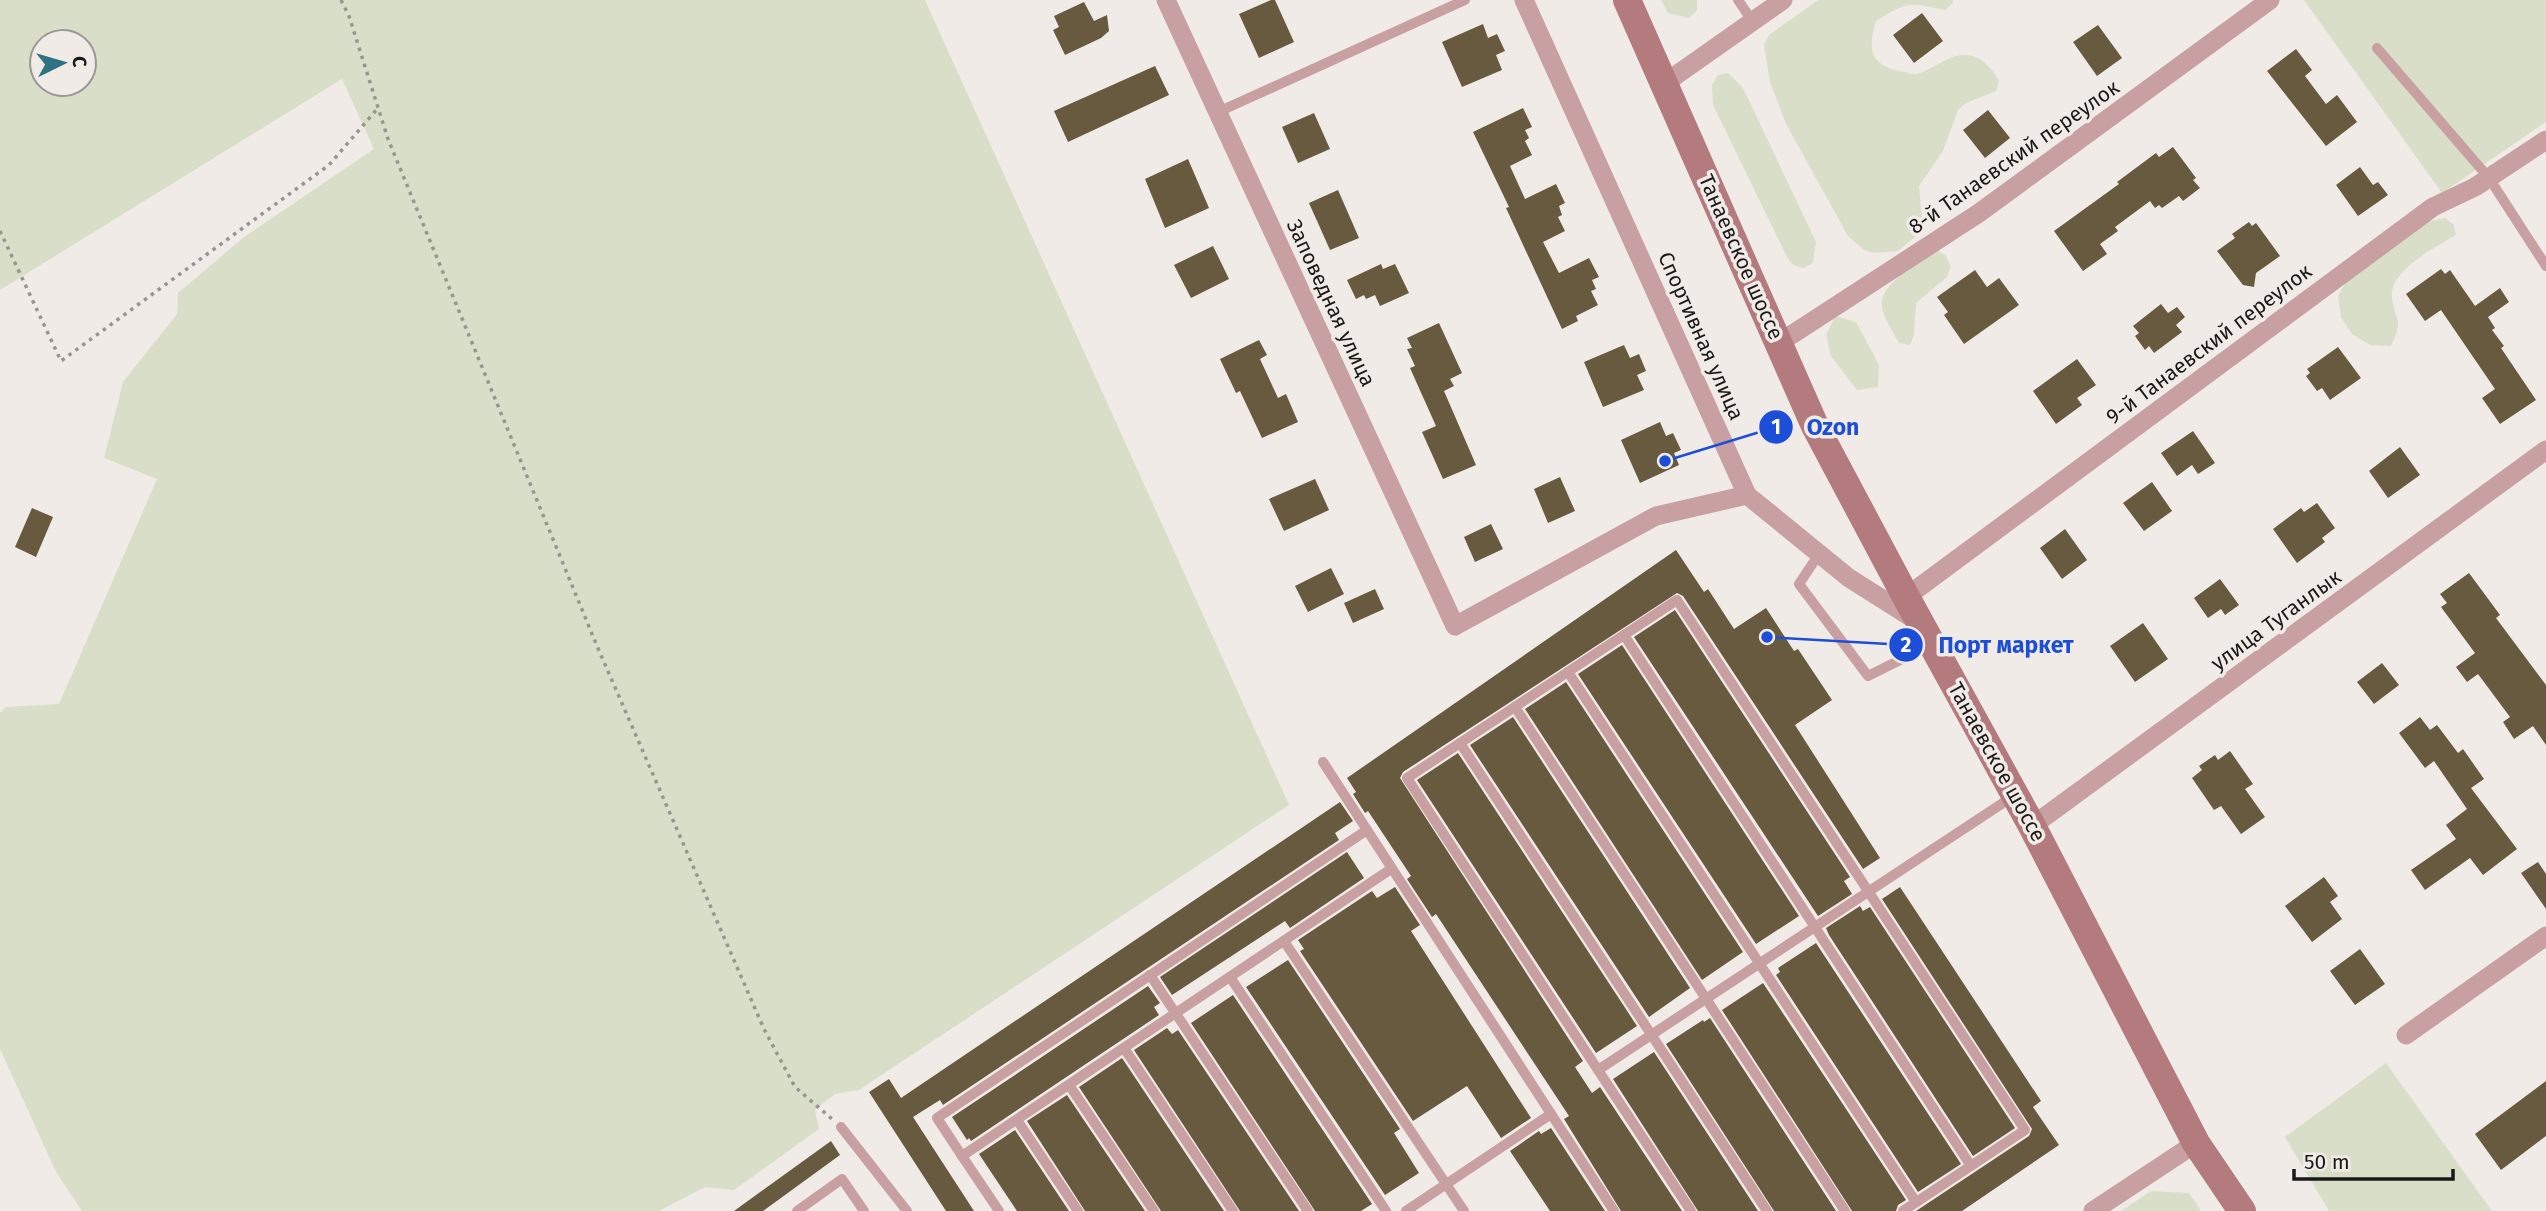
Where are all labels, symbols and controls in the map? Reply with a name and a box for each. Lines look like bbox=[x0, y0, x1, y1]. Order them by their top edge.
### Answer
north arrow bbox=[28, 28, 98, 98]
text: С bbox=[68, 55, 91, 68]
street label: 8-й Танаевский переулок bbox=[1904, 74, 2124, 240]
street label: Танаевское шоссе bbox=[1693, 170, 1789, 344]
street label: Заповедная улица bbox=[1281, 215, 1381, 391]
street label: Спортивная улица bbox=[1652, 248, 1750, 424]
street label: 9-й Танаевский переулок bbox=[2101, 258, 2317, 430]
callout: Ozon bbox=[1758, 405, 1874, 449]
text: Ozon bbox=[1807, 413, 1859, 441]
text: 1 bbox=[1771, 414, 1781, 440]
street label: улица Туганлык bbox=[2206, 564, 2346, 676]
callout: Порт маркет bbox=[1889, 623, 2087, 667]
text: Порт маркет bbox=[1938, 631, 2074, 659]
text: 2 bbox=[1901, 632, 1912, 658]
street label: Танаевское шоссе bbox=[1942, 678, 2052, 846]
scale bar bbox=[2294, 1138, 2453, 1182]
text: 50 m bbox=[2304, 1149, 2350, 1175]

